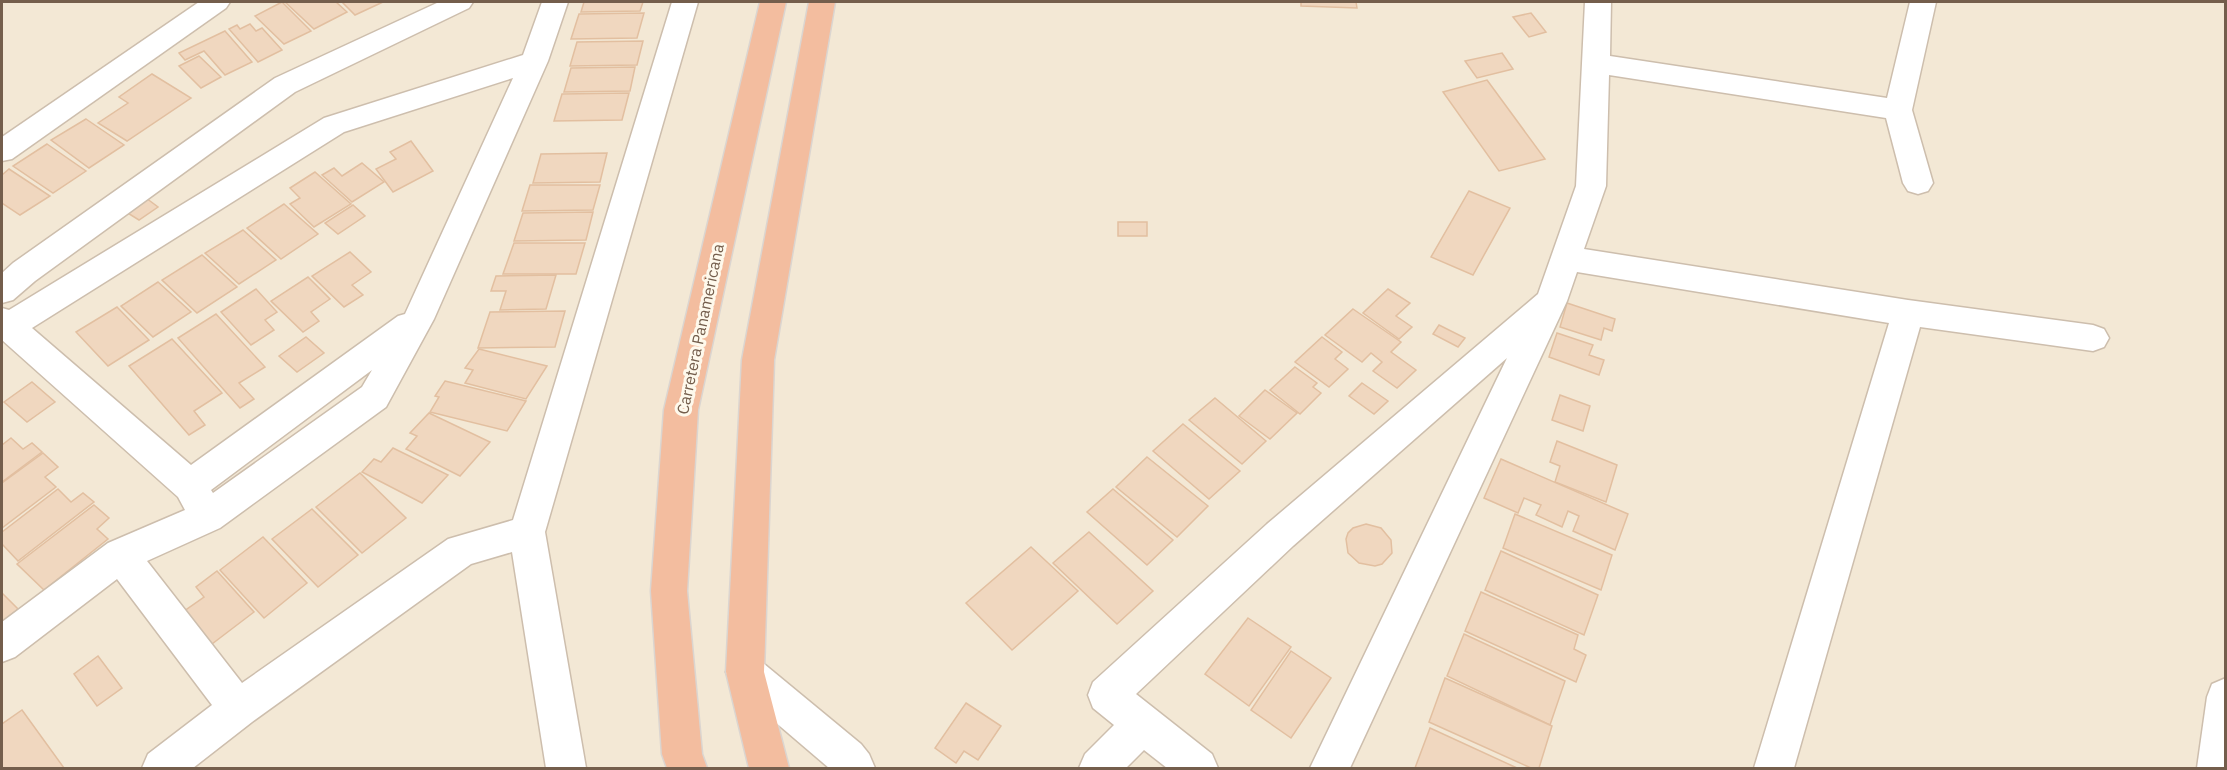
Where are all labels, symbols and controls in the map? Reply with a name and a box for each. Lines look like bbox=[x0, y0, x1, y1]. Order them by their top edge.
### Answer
street label: Carretera Panamericana bbox=[672, 241, 728, 416]

